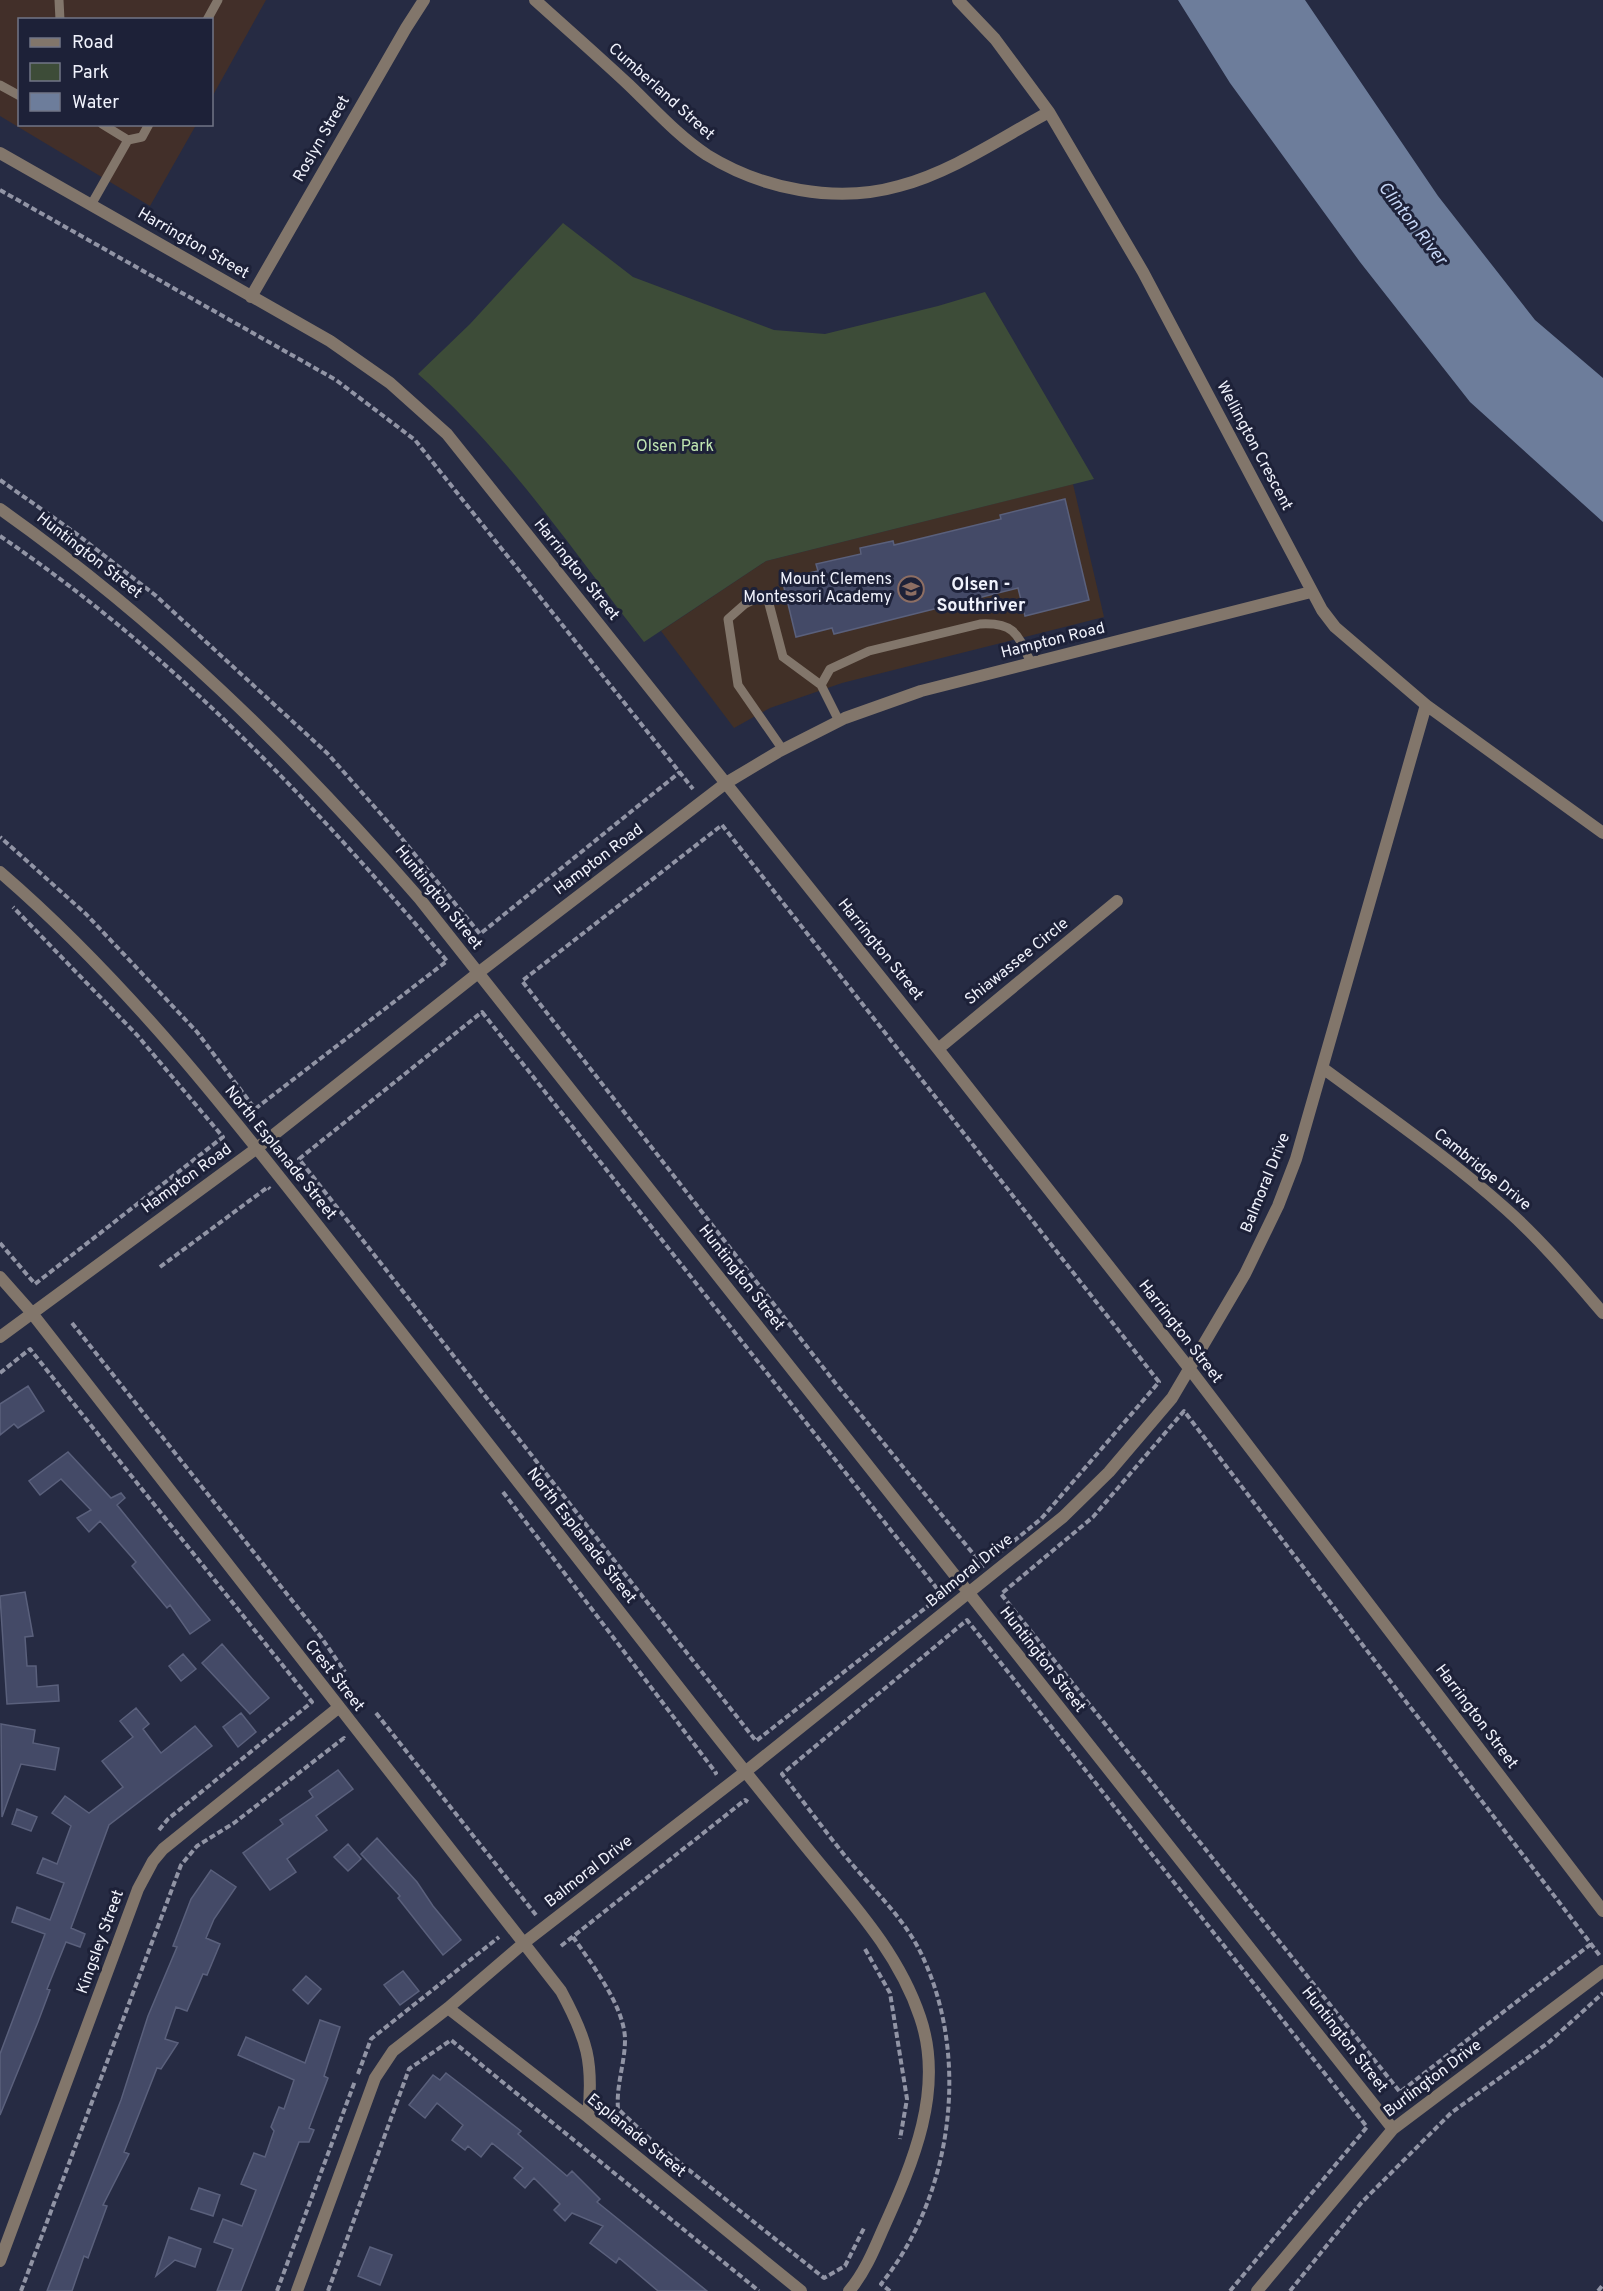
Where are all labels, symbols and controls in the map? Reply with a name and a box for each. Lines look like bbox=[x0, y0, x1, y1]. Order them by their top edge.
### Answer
legend bbox=[18, 18, 213, 126]
text: Road bbox=[72, 32, 114, 55]
street label: Cumberland Street bbox=[604, 39, 718, 145]
text: Park bbox=[72, 62, 109, 85]
text: Water bbox=[72, 92, 119, 115]
street label: Roslyn Street bbox=[289, 92, 355, 186]
water label: Clinton River bbox=[1372, 178, 1453, 272]
street label: Harrington Street bbox=[134, 204, 252, 284]
street label: Wellington Crescent bbox=[1211, 378, 1297, 514]
park label: Olsen Park bbox=[636, 437, 714, 457]
street label: Huntington Street bbox=[32, 509, 146, 603]
street label: Harrington Street bbox=[529, 515, 623, 625]
place label: Mount Clemens Montessori Academy bbox=[743, 570, 892, 608]
school or university icon: Mount Clemens Montessori Academy bbox=[896, 574, 926, 604]
district label: Olsen - Southriver bbox=[937, 574, 1026, 618]
street label: Hampton Road bbox=[999, 618, 1107, 664]
street label: Hampton Road bbox=[550, 820, 648, 900]
street label: Huntington Street bbox=[390, 842, 486, 954]
street label: Harrington Street bbox=[833, 895, 927, 1005]
street label: Shiawassee Circle bbox=[961, 914, 1073, 1010]
street label: North Esplanade Street bbox=[220, 1082, 340, 1224]
street label: Cambridge Drive bbox=[1429, 1125, 1535, 1215]
street label: Balmoral Drive bbox=[1237, 1130, 1295, 1236]
street label: Hampton Road bbox=[138, 1140, 236, 1218]
street label: Huntington Street bbox=[694, 1221, 788, 1335]
street label: Harrington Street bbox=[1133, 1276, 1227, 1388]
street label: North Esplanade Street bbox=[522, 1464, 640, 1608]
street label: Balmoral Drive bbox=[922, 1530, 1018, 1612]
street label: Huntington Street bbox=[995, 1603, 1089, 1717]
street label: Crest Street bbox=[300, 1636, 368, 1716]
street label: Harrington Street bbox=[1430, 1661, 1522, 1773]
street label: Balmoral Drive bbox=[541, 1831, 637, 1913]
street label: Kingsley Street bbox=[73, 1887, 129, 1997]
street label: Huntington Street bbox=[1297, 1983, 1391, 2097]
street label: Burlington Drive bbox=[1380, 2036, 1486, 2122]
street label: Esplanade Street bbox=[582, 2090, 690, 2182]

